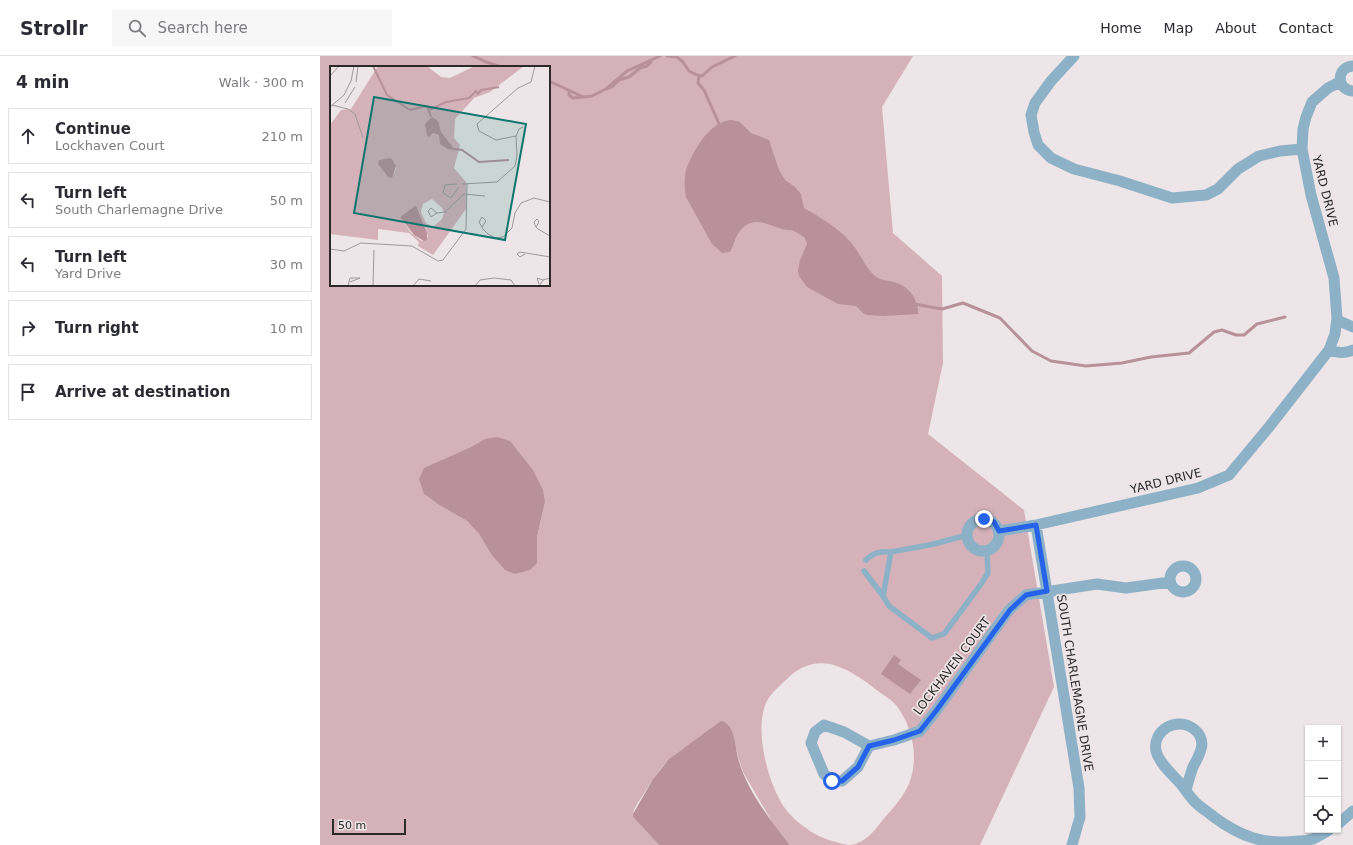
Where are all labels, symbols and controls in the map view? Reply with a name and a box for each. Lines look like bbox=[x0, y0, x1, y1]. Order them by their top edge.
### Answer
search box bbox=[112, 10, 392, 46]
text: Strollr bbox=[20, 17, 88, 39]
icon: search bbox=[126, 17, 148, 39]
text: Search here bbox=[158, 19, 248, 37]
text: Home bbox=[1100, 20, 1142, 36]
text: Map bbox=[1164, 20, 1193, 36]
text: About bbox=[1215, 20, 1257, 36]
text: Contact bbox=[1279, 20, 1333, 36]
inset map bbox=[330, 66, 550, 286]
text: 4 min bbox=[16, 72, 69, 92]
text: Walk · 300 m bbox=[219, 75, 304, 90]
text: Continue bbox=[55, 120, 131, 138]
icon: ahead bbox=[17, 125, 39, 147]
text: 210 m bbox=[261, 129, 303, 144]
text: Lockhaven Court bbox=[55, 138, 165, 153]
street label: YARD DRIVE bbox=[1309, 153, 1341, 228]
text: Turn left bbox=[55, 184, 127, 202]
icon: left bbox=[17, 189, 39, 211]
text: 50 m bbox=[270, 193, 303, 208]
text: South Charlemagne Drive bbox=[55, 202, 223, 217]
text: Turn left bbox=[55, 248, 127, 266]
icon: left bbox=[17, 253, 39, 275]
text: 30 m bbox=[270, 257, 303, 272]
text: Yard Drive bbox=[55, 266, 121, 281]
icon: right bbox=[17, 317, 39, 339]
text: Turn right bbox=[55, 319, 139, 337]
text: 10 m bbox=[270, 321, 303, 336]
icon: arrive bbox=[17, 381, 39, 403]
text: Arrive at destination bbox=[55, 383, 230, 401]
street label: YARD DRIVE bbox=[1128, 465, 1203, 497]
route end bbox=[975, 510, 993, 528]
street label: SOUTH CHARLEMAGNE DRIVE bbox=[1054, 593, 1096, 773]
street label: LOCKHAVEN COURT bbox=[911, 614, 994, 717]
map controls bbox=[1305, 725, 1341, 833]
button: + bbox=[1305, 725, 1341, 761]
button: − bbox=[1305, 761, 1341, 797]
route start bbox=[823, 772, 841, 790]
button: locate bbox=[1305, 797, 1341, 833]
scale bar bbox=[332, 817, 406, 836]
text: 50 m bbox=[338, 819, 366, 832]

